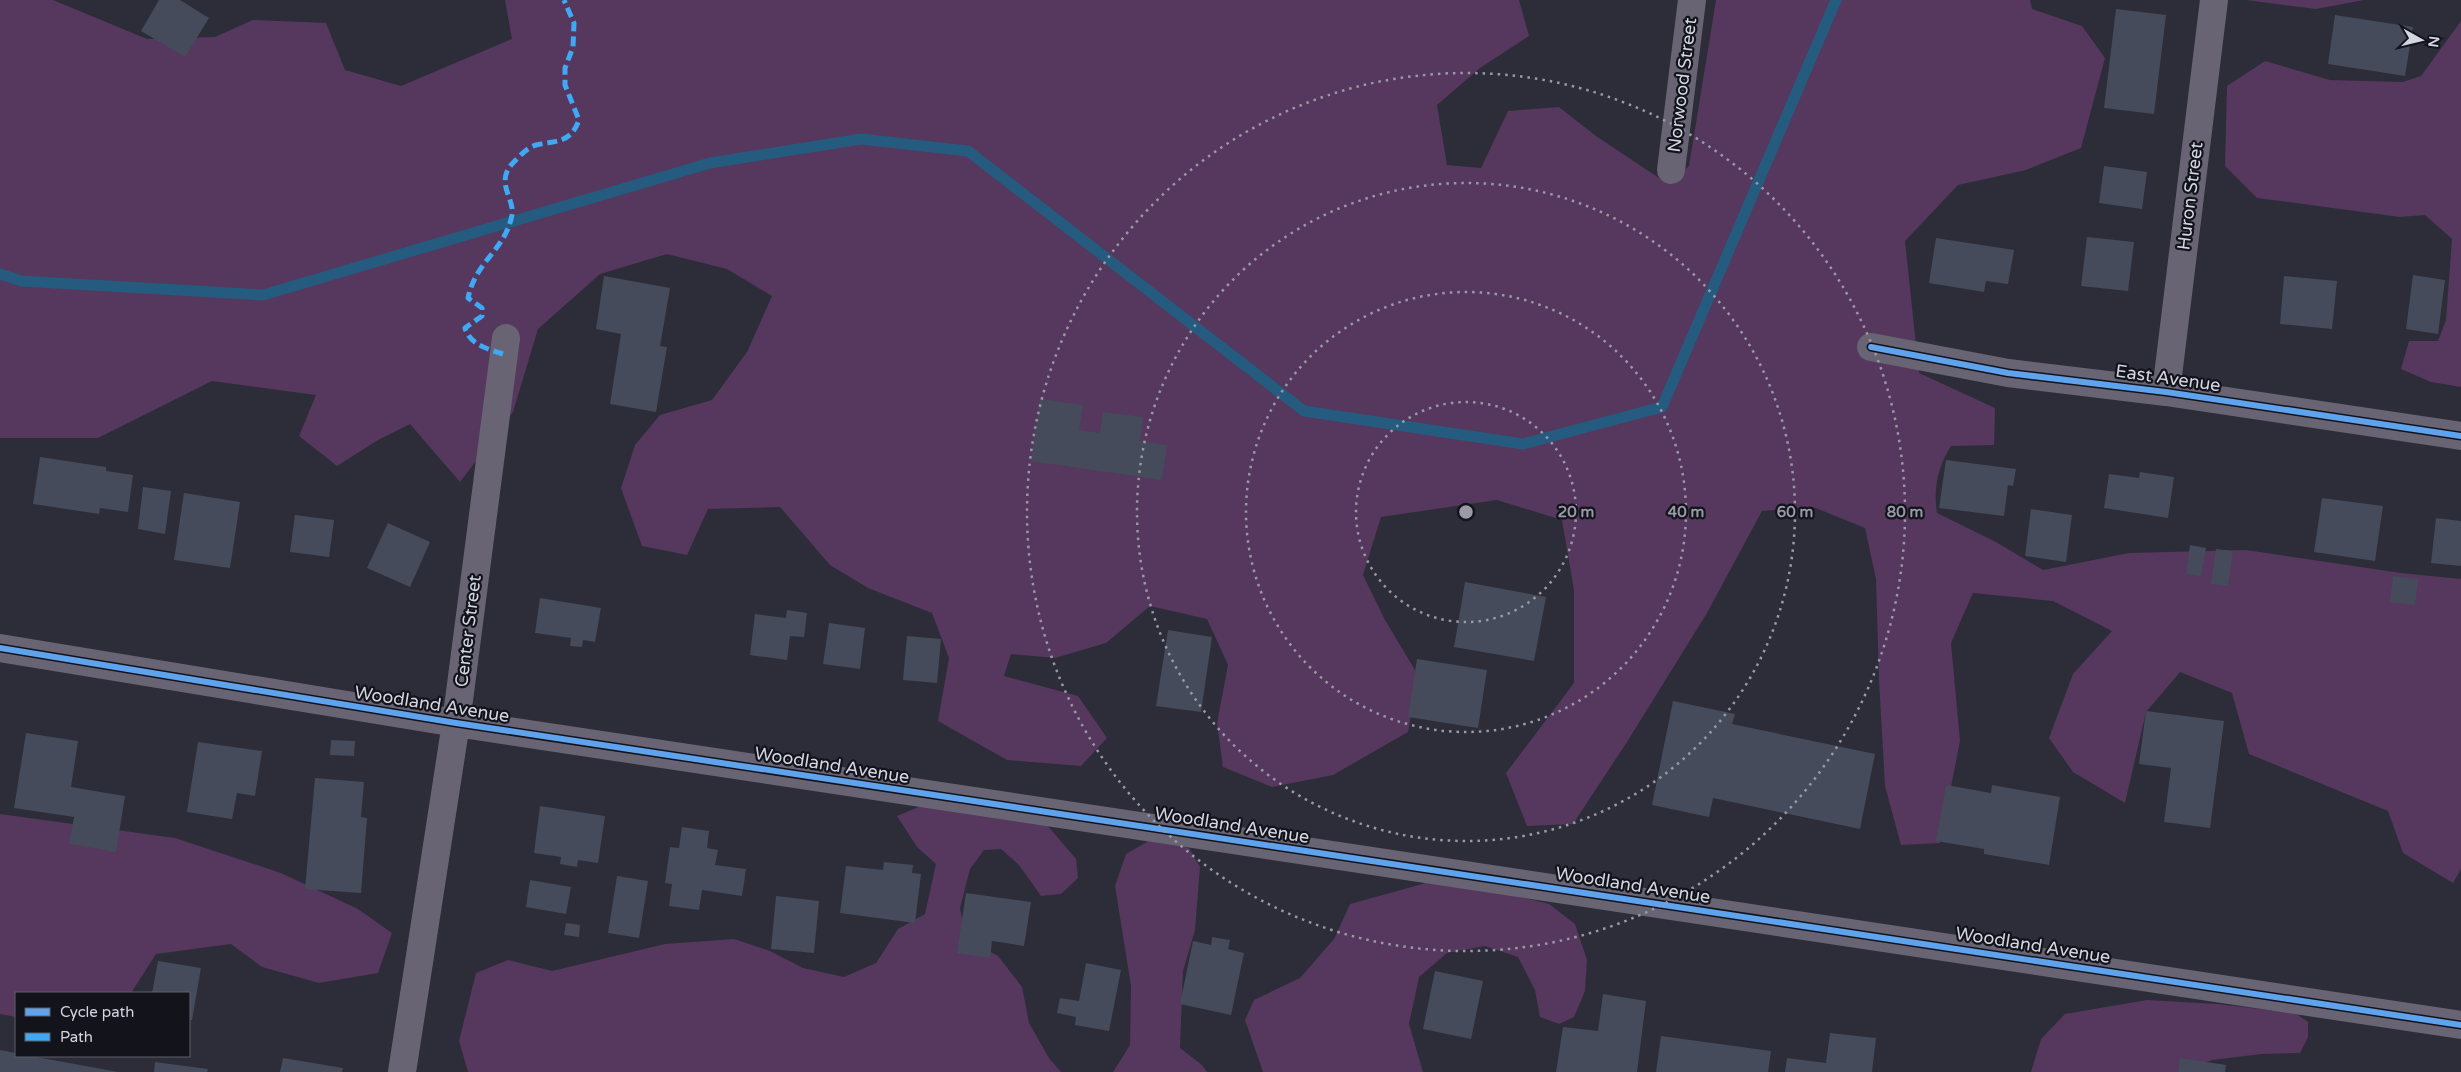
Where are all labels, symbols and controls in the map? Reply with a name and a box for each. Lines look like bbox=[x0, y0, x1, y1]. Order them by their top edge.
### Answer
north arrow bbox=[2396, 15, 2446, 65]
street label: Norwood Street bbox=[1663, 16, 1701, 154]
text: N bbox=[2424, 35, 2443, 48]
street label: Huron Street bbox=[2172, 140, 2208, 251]
street label: East Avenue bbox=[2114, 360, 2222, 396]
centre of rings bbox=[1457, 503, 1475, 521]
text: 20 m bbox=[1558, 503, 1594, 521]
text: 40 m bbox=[1668, 503, 1704, 521]
text: 60 m bbox=[1777, 503, 1813, 521]
text: 80 m bbox=[1887, 503, 1923, 521]
street label: Center Street bbox=[450, 573, 486, 688]
street label: Woodland Avenue bbox=[353, 681, 511, 727]
street label: Woodland Avenue bbox=[753, 742, 911, 788]
street label: Woodland Avenue bbox=[1153, 802, 1311, 848]
street label: Woodland Avenue bbox=[1554, 862, 1712, 908]
street label: Woodland Avenue bbox=[1954, 922, 2112, 968]
legend bbox=[15, 992, 190, 1057]
text: Cycle path bbox=[60, 1003, 134, 1021]
text: Path bbox=[60, 1028, 93, 1046]

